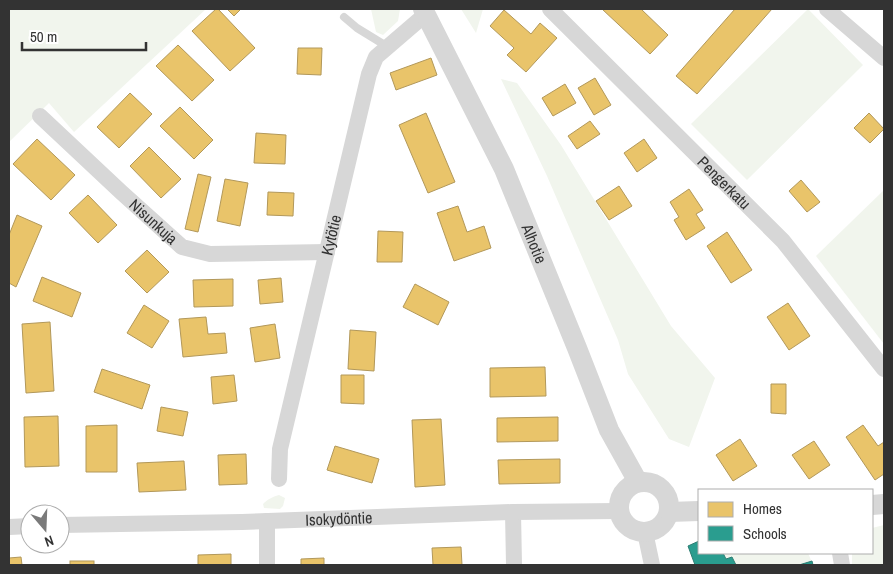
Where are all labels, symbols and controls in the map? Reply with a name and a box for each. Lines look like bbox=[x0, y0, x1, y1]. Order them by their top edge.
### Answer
scale bar bbox=[22, 20, 146, 52]
text: 50 m bbox=[30, 26, 57, 47]
street label: Pengerkatu bbox=[693, 151, 756, 214]
street label: Nisunkuja bbox=[125, 194, 183, 250]
street label: Kytötie bbox=[315, 213, 346, 257]
street label: Alhotie bbox=[516, 220, 552, 267]
legend bbox=[698, 489, 873, 554]
text: Homes bbox=[743, 498, 782, 519]
north arrow bbox=[20, 504, 70, 554]
street label: Isokydöntie bbox=[305, 506, 373, 531]
text: Schools bbox=[743, 523, 787, 544]
text: N bbox=[42, 531, 56, 551]

